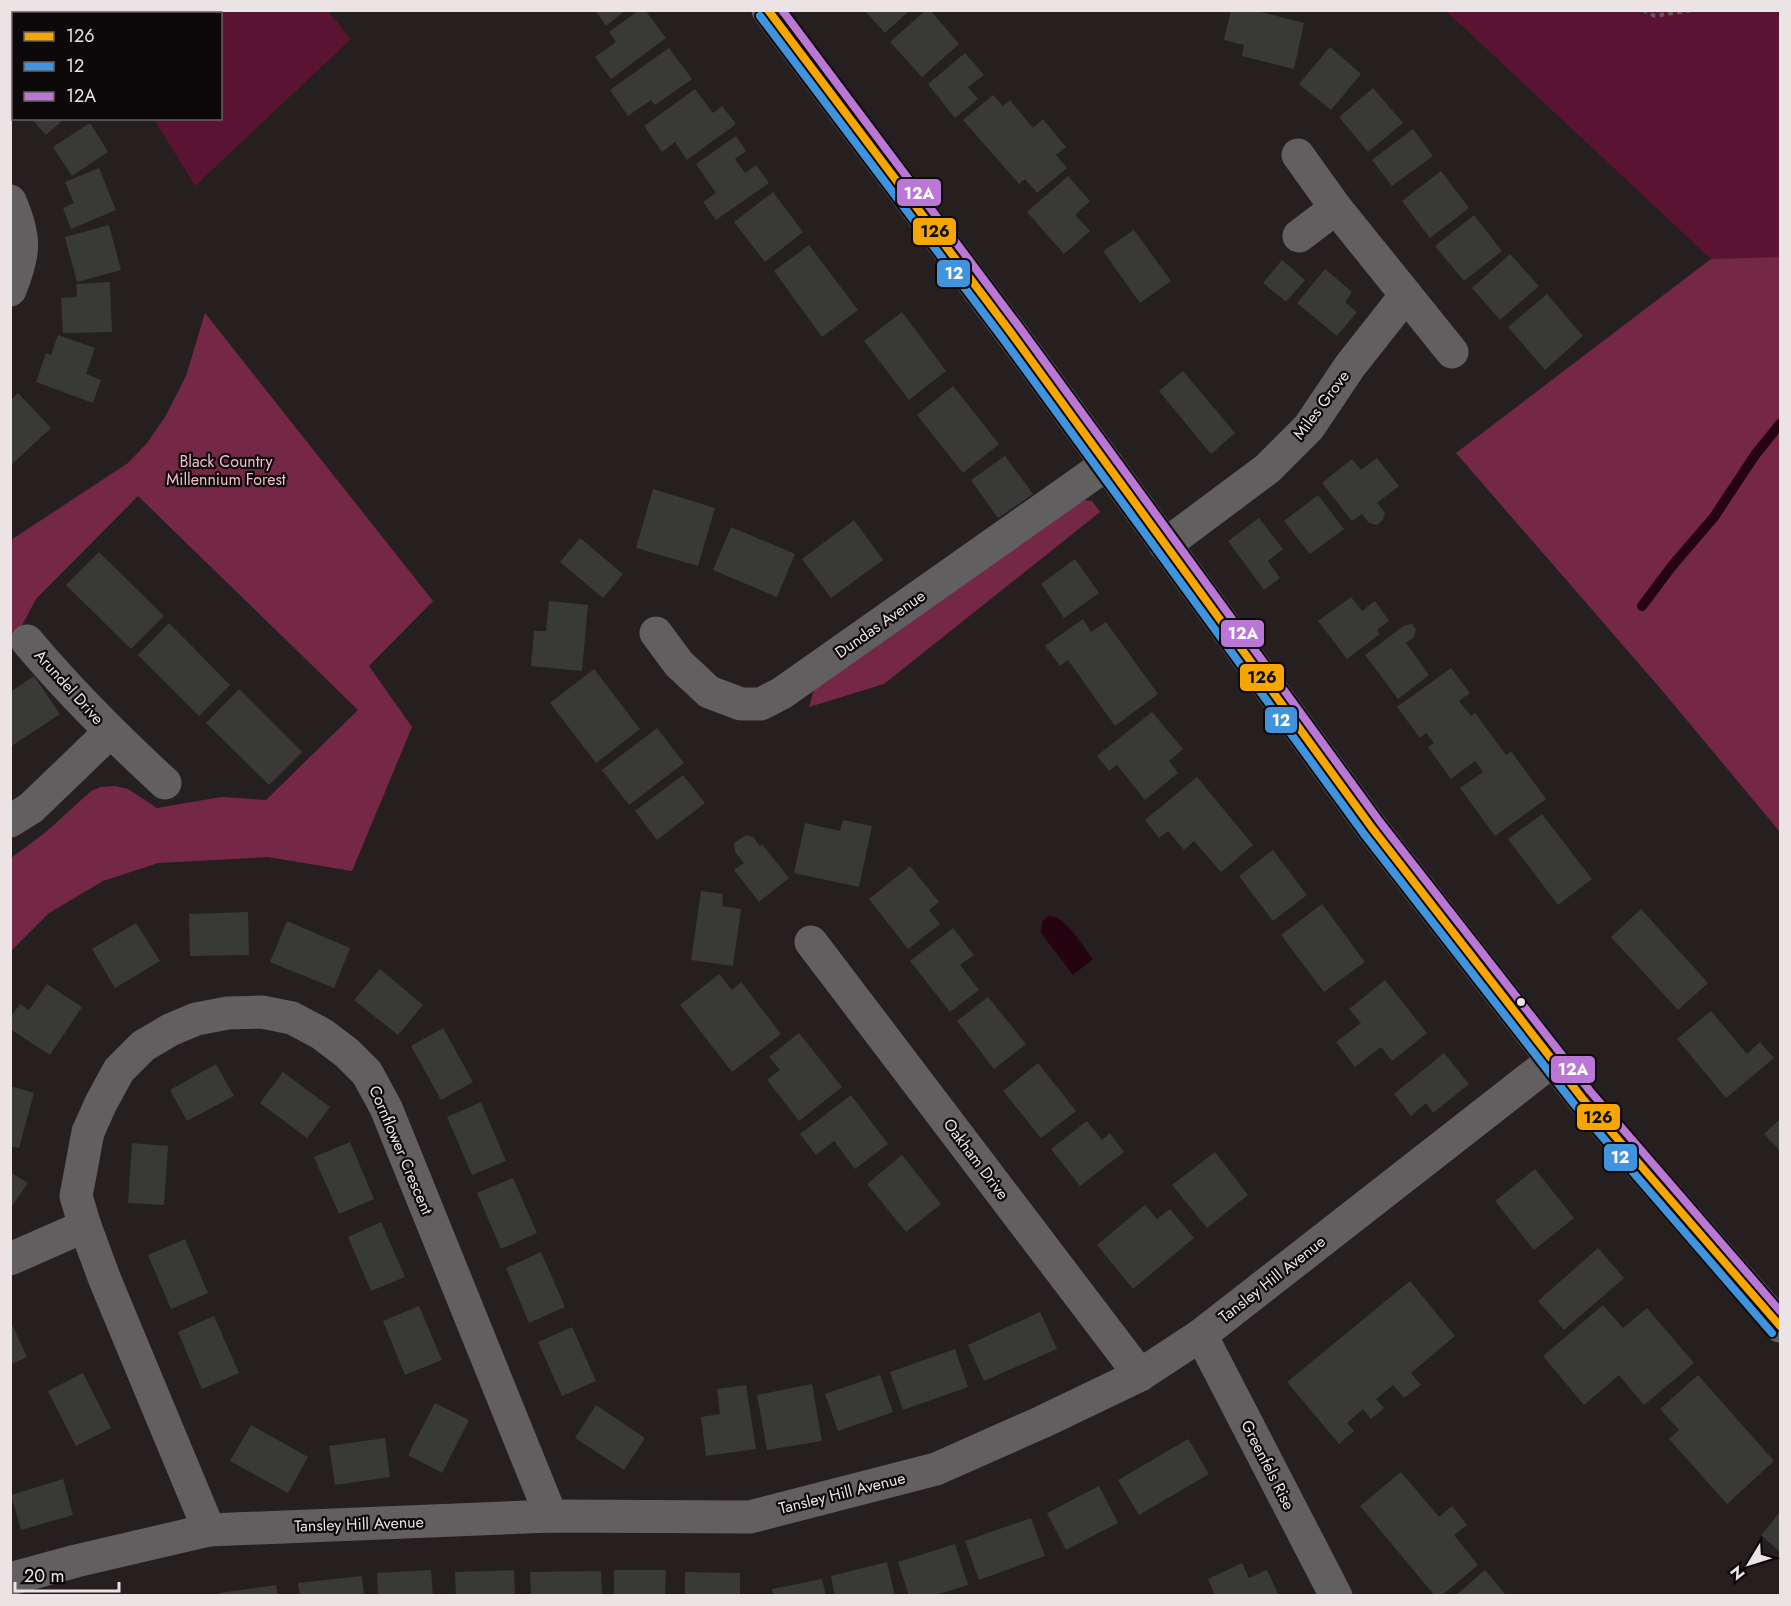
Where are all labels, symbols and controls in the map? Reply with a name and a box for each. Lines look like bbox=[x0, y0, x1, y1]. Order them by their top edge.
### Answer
legend bbox=[12, 12, 222, 120]
text: 126 bbox=[66, 23, 95, 49]
text: 12 bbox=[66, 53, 84, 79]
text: 12A bbox=[66, 83, 96, 109]
line badge: 12A bbox=[896, 178, 942, 207]
text: 12A bbox=[904, 182, 934, 205]
line badge: 126 bbox=[912, 217, 957, 246]
text: 126 bbox=[920, 220, 950, 243]
line badge: 12 bbox=[936, 259, 971, 288]
text: 12 bbox=[945, 262, 963, 285]
street label: Miles Grove bbox=[1287, 366, 1355, 444]
park label: Black Country Millennium Forest bbox=[166, 450, 286, 491]
street label: Dundas Avenue bbox=[830, 584, 930, 664]
line badge: 12A bbox=[1220, 619, 1265, 648]
text: 12A bbox=[1228, 622, 1258, 645]
street label: Arundel Drive bbox=[29, 644, 109, 730]
line badge: 126 bbox=[1239, 663, 1285, 692]
text: 126 bbox=[1247, 666, 1277, 689]
line badge: 12 bbox=[1264, 706, 1298, 734]
text: 12 bbox=[1272, 709, 1290, 732]
unlabelled marker bbox=[1515, 996, 1527, 1008]
line badge: 12A bbox=[1550, 1055, 1596, 1084]
text: 12A bbox=[1558, 1058, 1588, 1081]
street label: Cornflower Crescent bbox=[363, 1082, 439, 1218]
line badge: 126 bbox=[1576, 1103, 1621, 1131]
text: 126 bbox=[1583, 1106, 1613, 1129]
street label: Oakham Drive bbox=[938, 1114, 1014, 1204]
line badge: 12 bbox=[1603, 1143, 1638, 1172]
text: 12 bbox=[1611, 1146, 1629, 1169]
street label: Tansley Hill Avenue bbox=[1214, 1230, 1330, 1328]
street label: Greenfels Rise bbox=[1235, 1416, 1301, 1514]
street label: Tansley Hill Avenue bbox=[776, 1466, 908, 1520]
street label: Tansley Hill Avenue bbox=[294, 1510, 424, 1538]
north arrow bbox=[1719, 1534, 1779, 1594]
scale bar bbox=[15, 1555, 118, 1593]
text: N bbox=[1725, 1561, 1751, 1585]
text: 20 m bbox=[24, 1563, 64, 1589]

